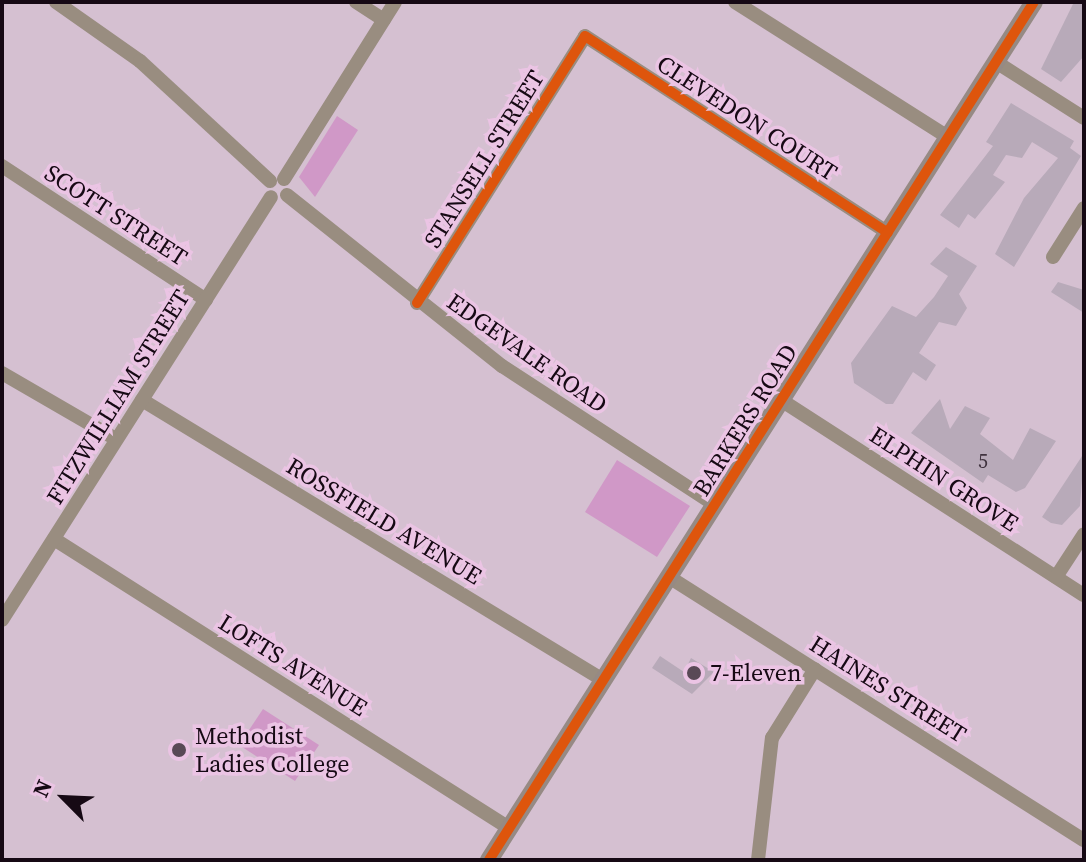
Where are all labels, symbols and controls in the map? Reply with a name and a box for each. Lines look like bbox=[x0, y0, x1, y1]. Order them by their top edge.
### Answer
street label: CLEVEDON COURT bbox=[652, 49, 842, 187]
street label: STANSELL STREET bbox=[418, 65, 550, 253]
street label: SCOTT STREET bbox=[39, 158, 193, 272]
street label: FITZWILLIAM STREET bbox=[40, 284, 196, 510]
street label: EDGEVALE ROAD bbox=[441, 287, 613, 419]
street label: BARKERS ROAD bbox=[687, 339, 803, 501]
street label: ELPHIN GROVE bbox=[864, 420, 1024, 538]
house number: 5 bbox=[978, 449, 988, 473]
street label: ROSSFIELD AVENUE bbox=[281, 451, 487, 591]
street label: LOFTS AVENUE bbox=[214, 608, 372, 722]
street label: HAINES STREET bbox=[805, 629, 971, 749]
place label: 7-Eleven bbox=[710, 659, 802, 687]
marker: 7-Eleven bbox=[685, 664, 703, 682]
place label: Methodist Ladies College bbox=[195, 722, 350, 778]
marker: Methodist Ladies College bbox=[170, 741, 188, 759]
north arrow bbox=[24, 758, 104, 838]
text: N bbox=[25, 775, 59, 802]

